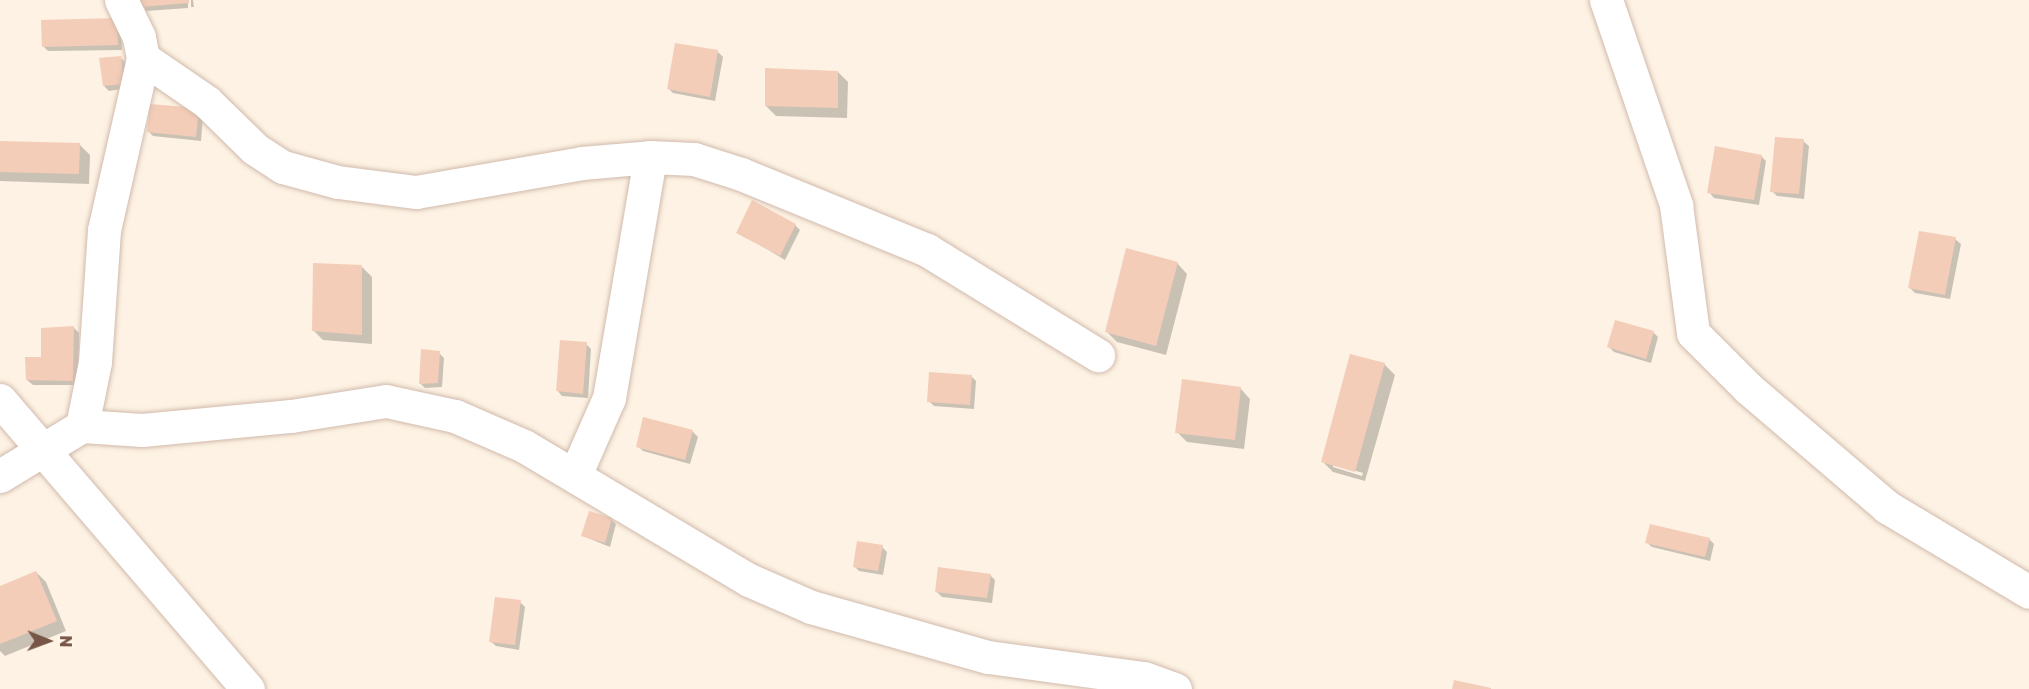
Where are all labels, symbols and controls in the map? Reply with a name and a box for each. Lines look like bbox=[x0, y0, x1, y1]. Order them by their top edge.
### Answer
north arrow bbox=[18, 611, 78, 671]
text: N bbox=[56, 635, 76, 648]

